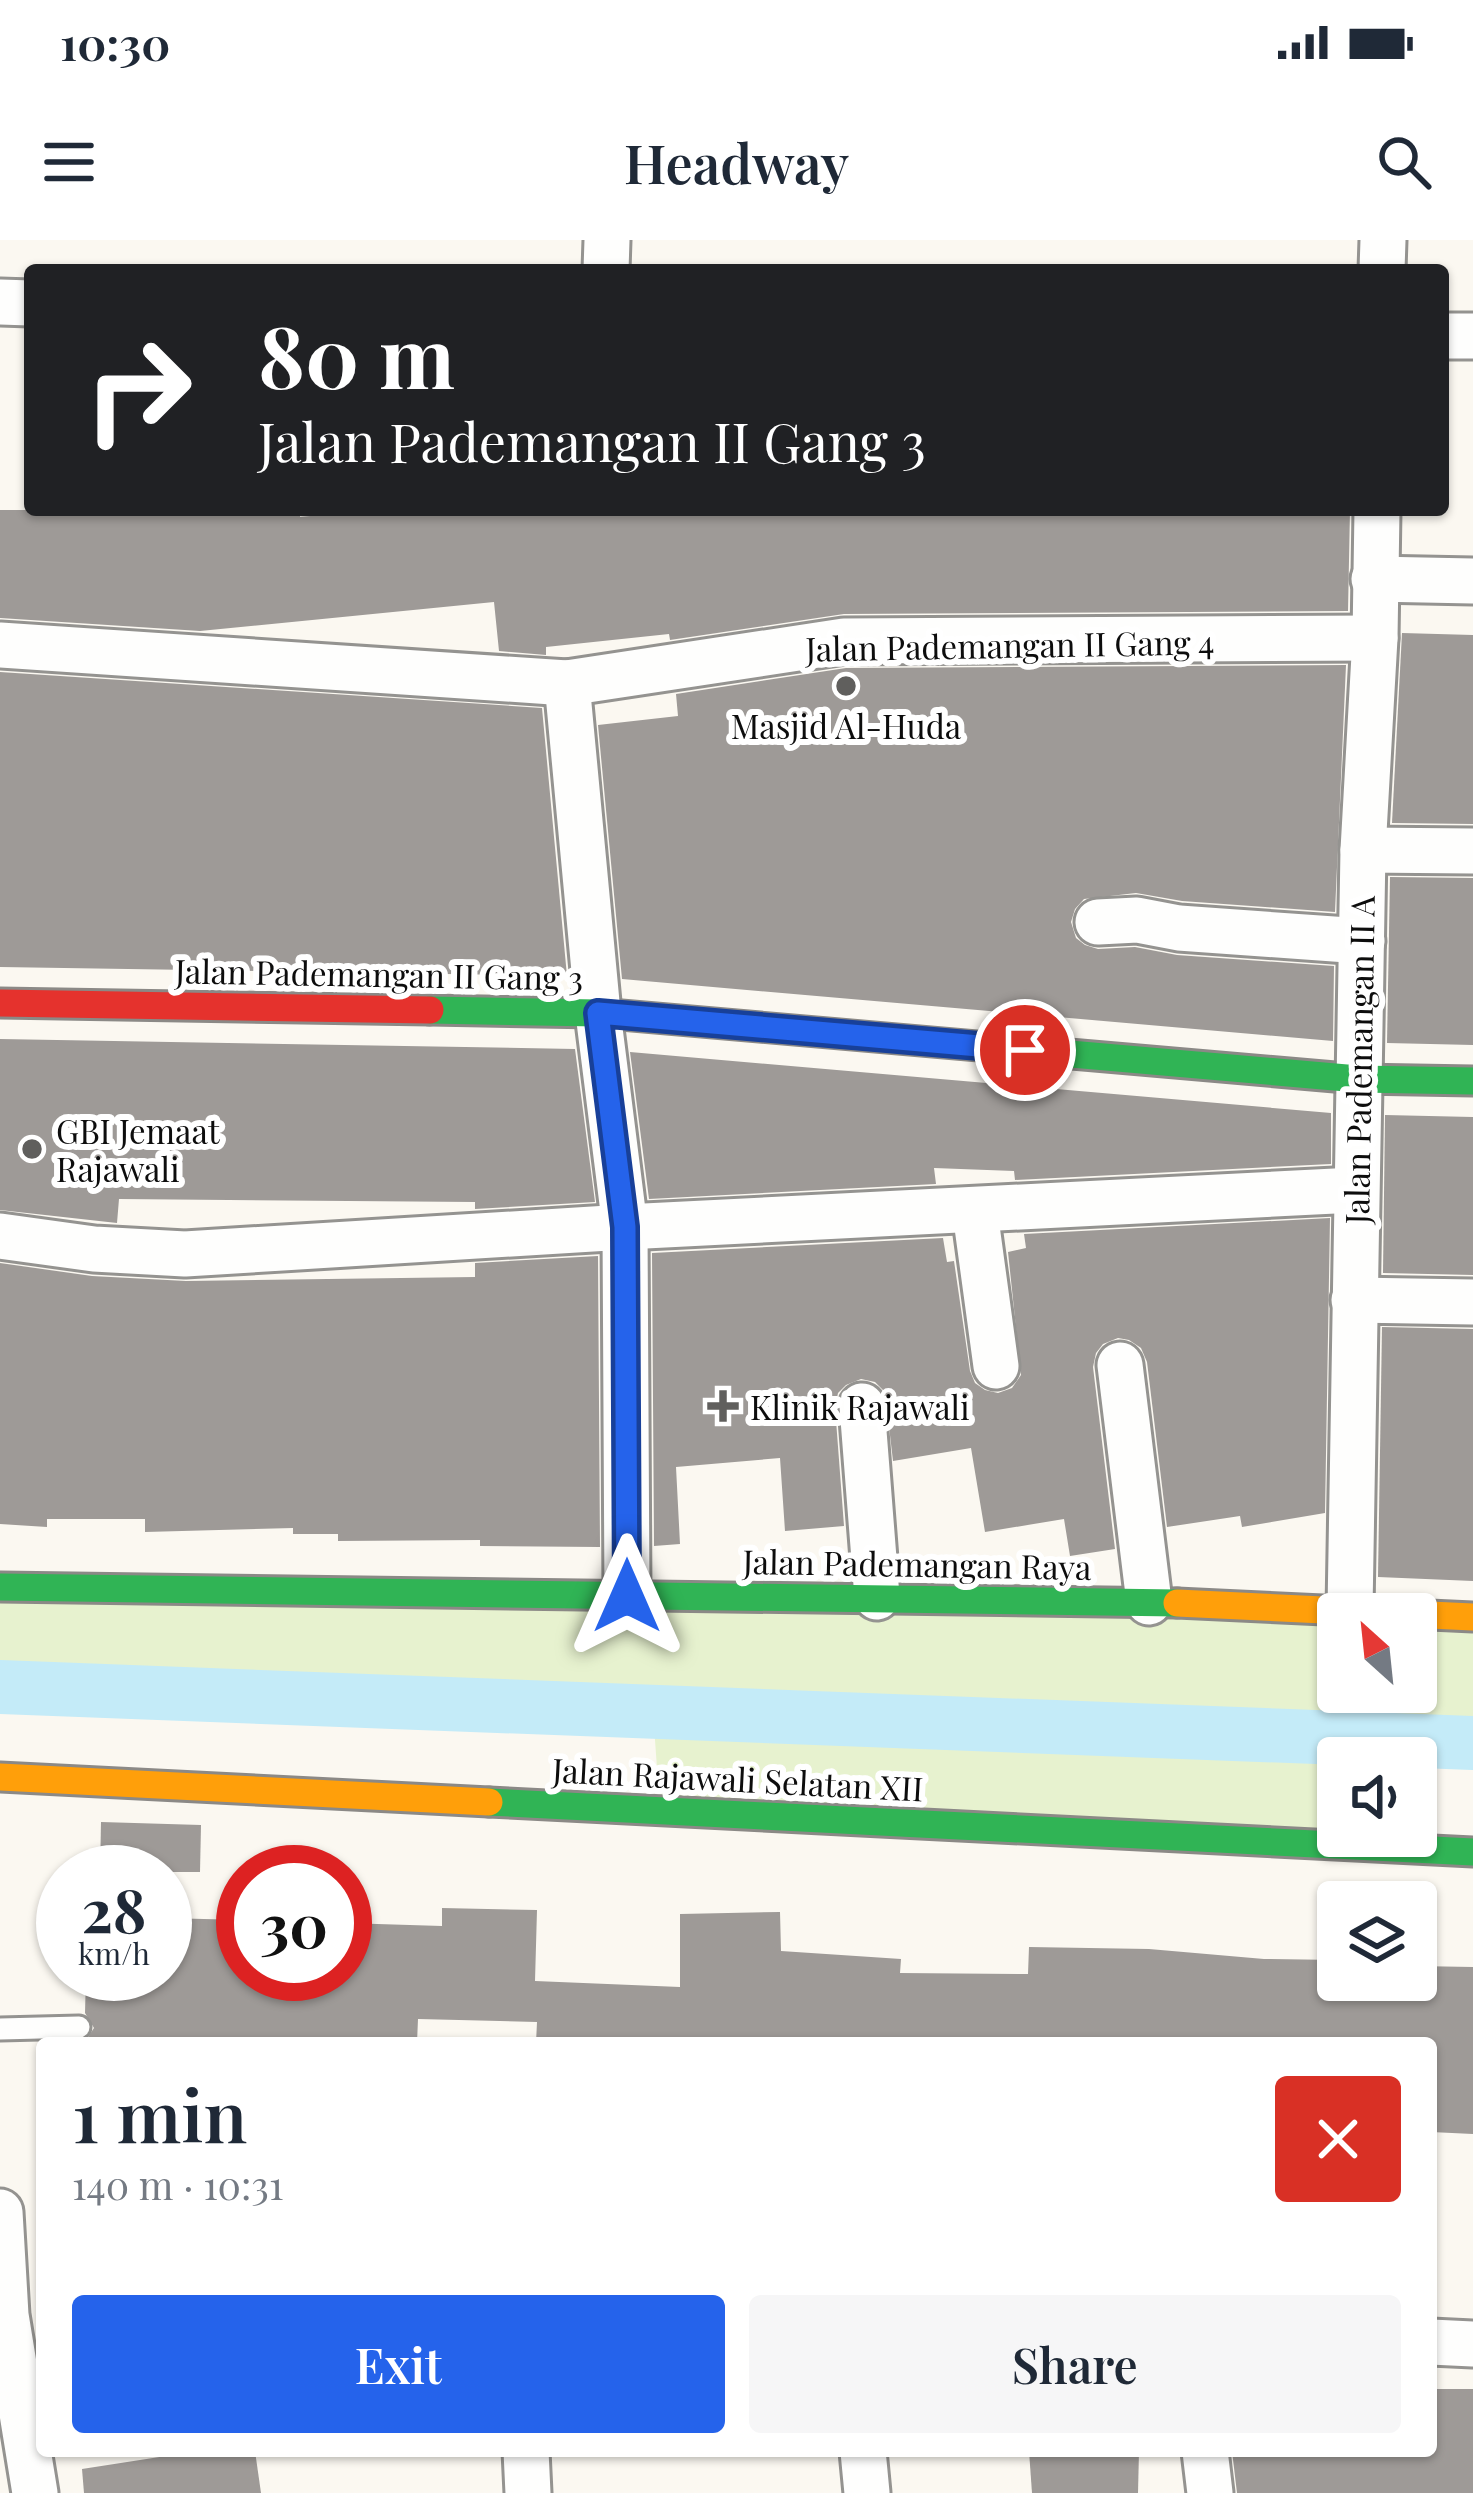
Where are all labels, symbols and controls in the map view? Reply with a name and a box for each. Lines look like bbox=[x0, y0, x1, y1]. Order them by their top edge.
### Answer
text: 10:30 bbox=[60, 12, 170, 72]
text: Headway bbox=[624, 126, 849, 198]
icon: menu bbox=[36, 129, 102, 195]
icon: search bbox=[1371, 129, 1437, 195]
text: 80 m bbox=[258, 298, 455, 410]
icon: right bbox=[60, 312, 216, 468]
text: Jalan Pademangan II Gang 3 bbox=[258, 405, 926, 477]
street label: Jalan Pademangan II Gang 4 bbox=[804, 618, 1215, 670]
marker: Masjid Al-Huda bbox=[833, 673, 859, 699]
place label: Masjid Al-Huda bbox=[731, 703, 962, 747]
street label: Jalan Pademangan II A bbox=[1333, 895, 1383, 1226]
street label: Jalan Pademangan II Gang 3 bbox=[174, 947, 583, 999]
pin bbox=[974, 999, 1076, 1101]
icon: arrive bbox=[992, 1017, 1058, 1083]
place label: GBI Jemaat Rajawali bbox=[56, 1108, 221, 1190]
marker: GBI Jemaat Rajawali bbox=[19, 1136, 45, 1162]
place label: Klinik Rajawali bbox=[750, 1384, 970, 1428]
marker: Klinik Rajawali bbox=[707, 1390, 739, 1422]
position arrow bbox=[564, 1533, 690, 1659]
street label: Jalan Pademangan Raya bbox=[741, 1538, 1092, 1588]
north arrow bbox=[1317, 1593, 1437, 1713]
map controls bbox=[1317, 1593, 1437, 2001]
button: sound bbox=[1317, 1737, 1437, 1857]
street label: Jalan Rajawali Selatan XII bbox=[550, 1746, 925, 1810]
speed limit sign: 30 bbox=[216, 1845, 372, 2001]
text: 28 bbox=[81, 1868, 147, 1948]
button: layers bbox=[1317, 1881, 1437, 2001]
text: km/h bbox=[78, 1933, 150, 1973]
text: 1 min bbox=[72, 2065, 247, 2161]
button: close bbox=[1275, 2076, 1401, 2202]
text: 140 m · 10:31 bbox=[72, 2158, 283, 2210]
button: Exit bbox=[72, 2295, 725, 2433]
button: Share bbox=[749, 2295, 1401, 2433]

